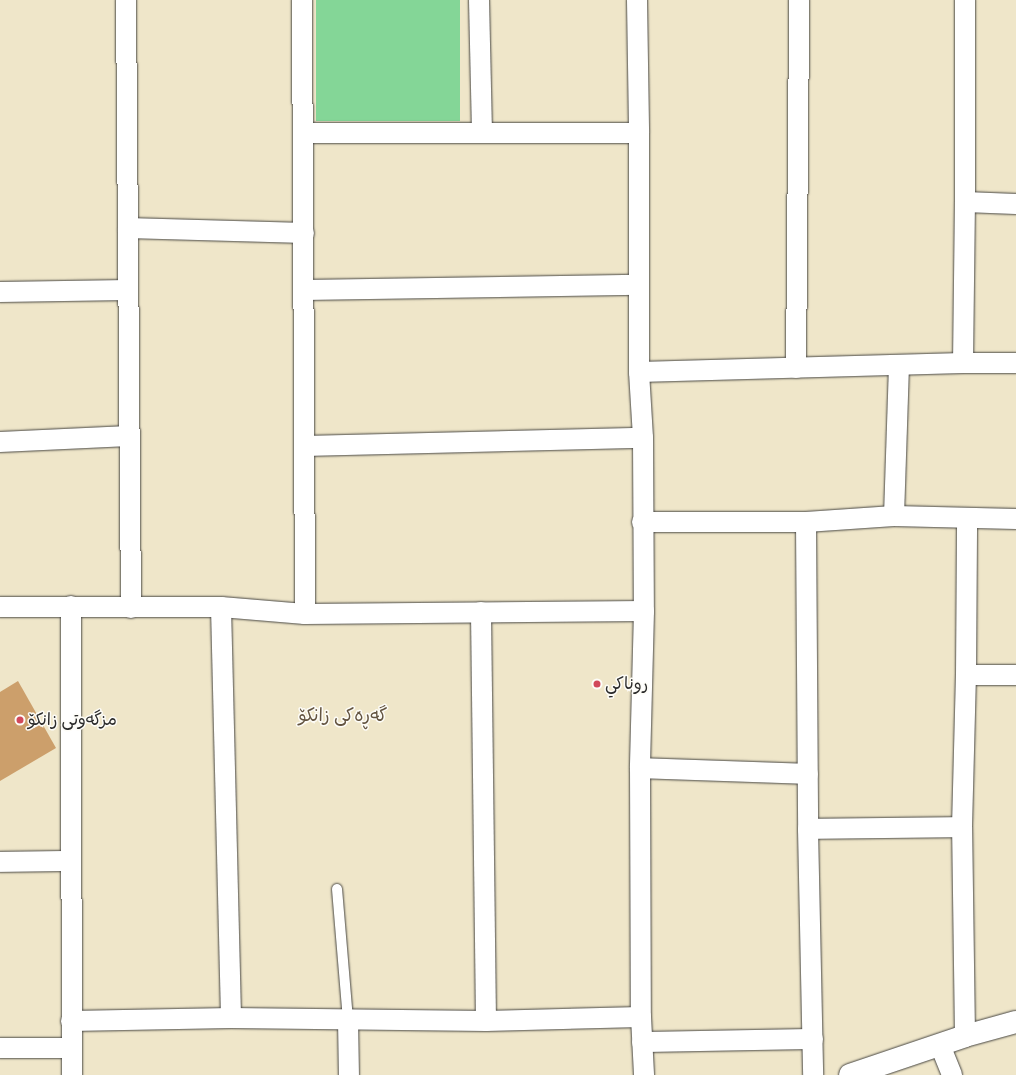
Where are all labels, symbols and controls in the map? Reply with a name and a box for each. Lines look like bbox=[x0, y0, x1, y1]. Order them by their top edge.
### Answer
place label: روناكي bbox=[605, 674, 648, 694]
marker: روناكي bbox=[592, 679, 602, 689]
district label: گەڕەکی زانکۆ bbox=[298, 704, 388, 726]
place label: مزگەوتی زانکۆ bbox=[28, 710, 117, 730]
marker: مزگەوتی زانکۆ bbox=[15, 715, 25, 725]

